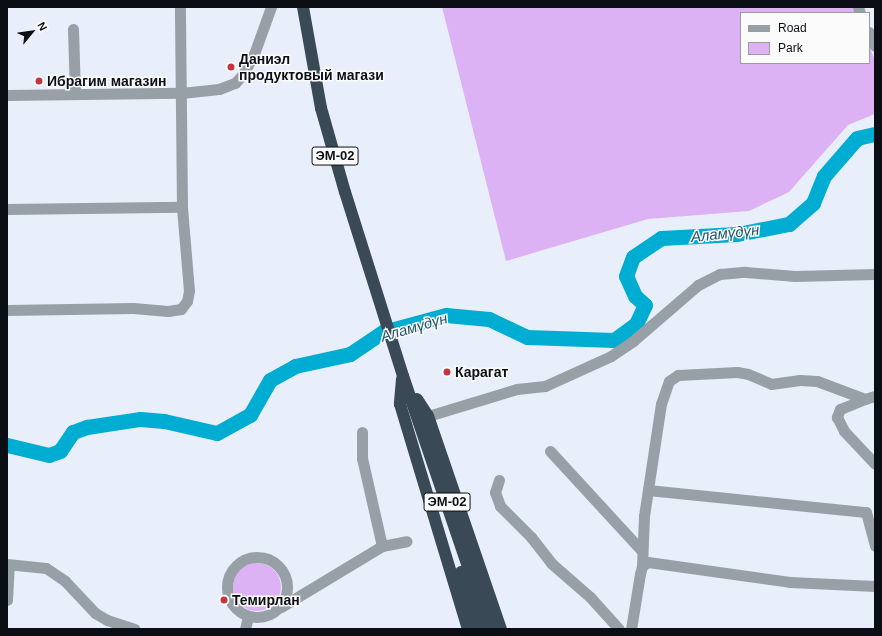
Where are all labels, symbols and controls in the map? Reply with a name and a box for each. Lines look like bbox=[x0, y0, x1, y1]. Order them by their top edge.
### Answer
north arrow bbox=[12, 12, 52, 52]
legend bbox=[740, 12, 870, 64]
text: N bbox=[35, 20, 50, 33]
text: Road bbox=[778, 21, 807, 35]
text: Park bbox=[778, 41, 803, 55]
place label: Даниэл продуктовый магази bbox=[239, 51, 384, 84]
marker: Даниэл продуктовый магази bbox=[226, 62, 236, 72]
place label: Ибрагим магазин bbox=[47, 73, 166, 89]
marker: Ибрагим магазин bbox=[34, 76, 44, 86]
road number: ЭМ-02 bbox=[311, 145, 359, 167]
water label: Аламүдүн bbox=[690, 220, 760, 246]
water label: Аламүдүн bbox=[379, 309, 449, 345]
place label: Карагат bbox=[455, 364, 508, 380]
marker: Карагат bbox=[442, 367, 452, 377]
road number: ЭМ-02 bbox=[423, 491, 471, 513]
place label: Темирлан bbox=[232, 592, 300, 608]
marker: Темирлан bbox=[219, 595, 229, 605]

